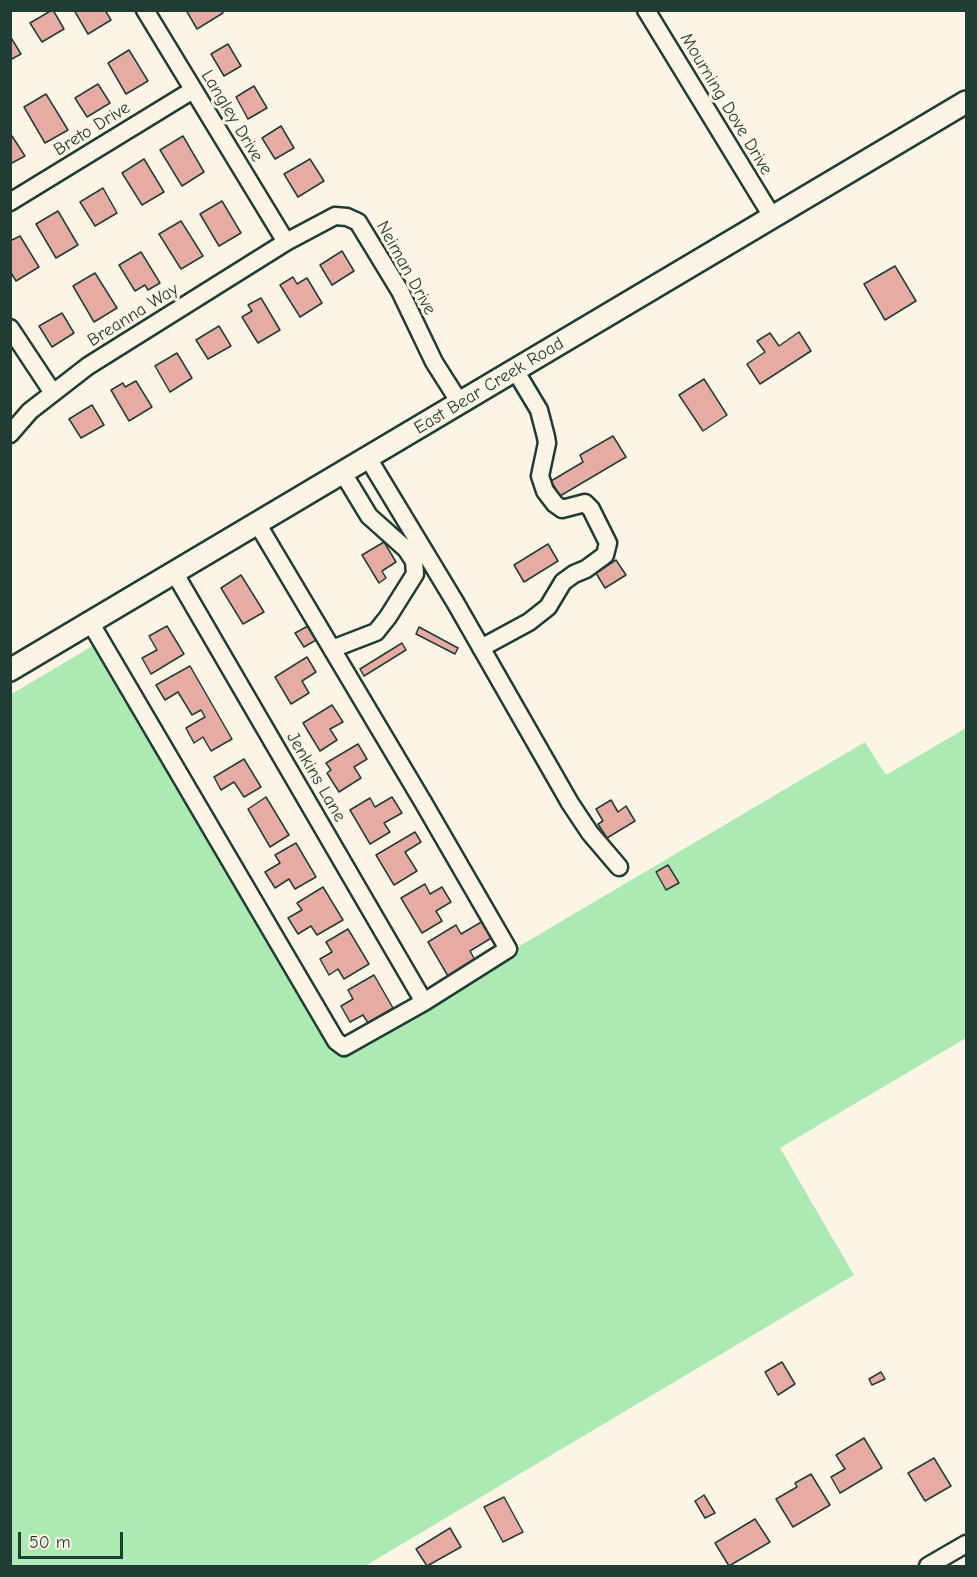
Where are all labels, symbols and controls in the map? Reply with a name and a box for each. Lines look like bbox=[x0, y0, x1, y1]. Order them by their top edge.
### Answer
street label: Mourning Dove Drive bbox=[675, 29, 777, 179]
street label: Langley Drive bbox=[196, 66, 268, 166]
street label: Breto Drive bbox=[50, 97, 134, 161]
street label: Neiman Drive bbox=[371, 217, 441, 319]
street label: Breanna Way bbox=[84, 278, 182, 352]
street label: East Bear Creek Road bbox=[410, 333, 568, 439]
street label: Jenkins Lane bbox=[282, 728, 350, 826]
scale bar bbox=[21, 1520, 126, 1558]
text: 50 m bbox=[29, 1532, 71, 1553]

